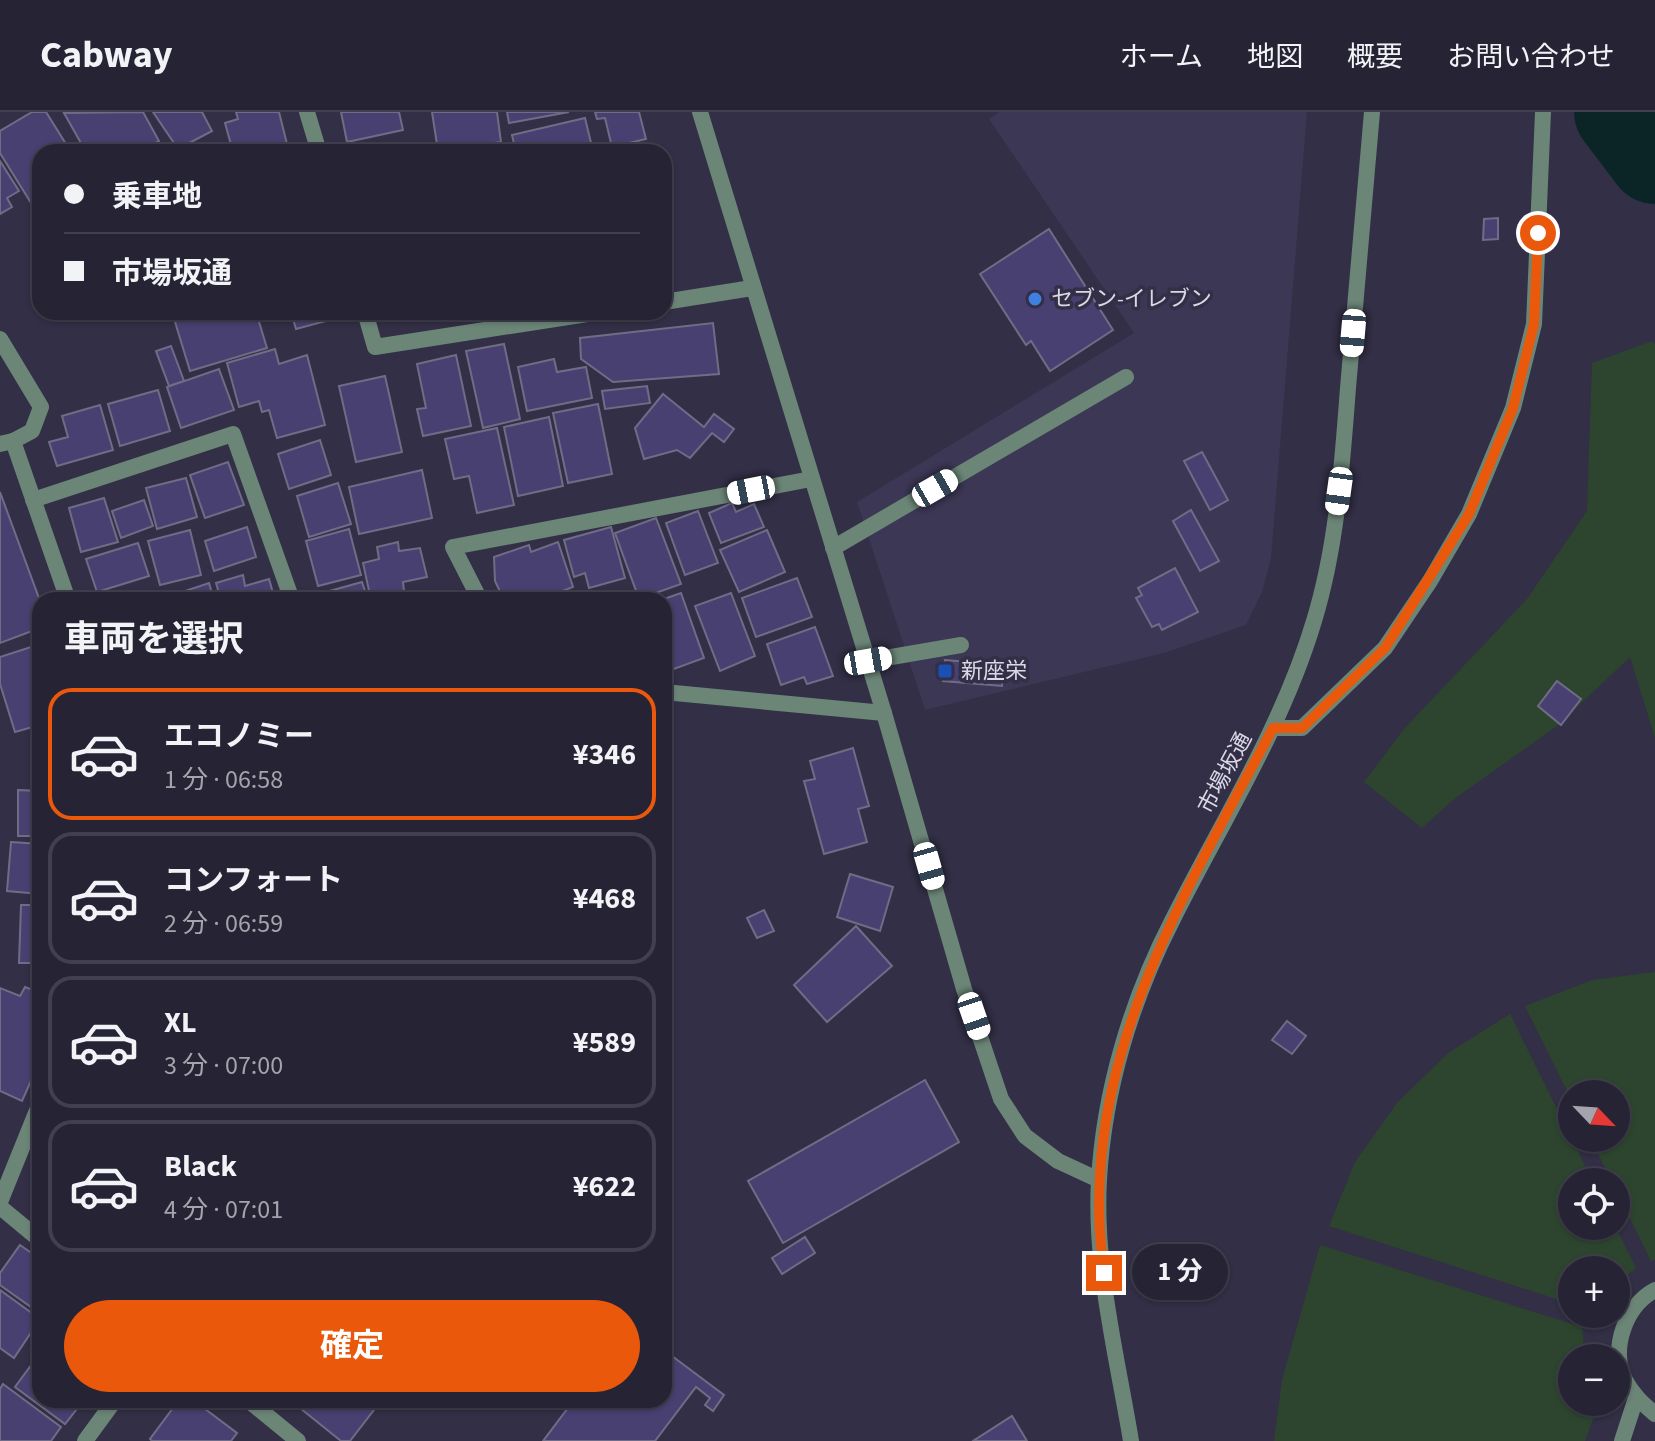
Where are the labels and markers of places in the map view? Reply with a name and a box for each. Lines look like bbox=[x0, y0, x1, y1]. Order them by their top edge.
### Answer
place label: セブン-イレブン bbox=[1051, 283, 1212, 315]
marker: セブン-イレブン bbox=[1026, 290, 1044, 308]
place label: 新座栄 bbox=[961, 655, 1027, 687]
marker: 新座栄 bbox=[936, 662, 954, 680]

